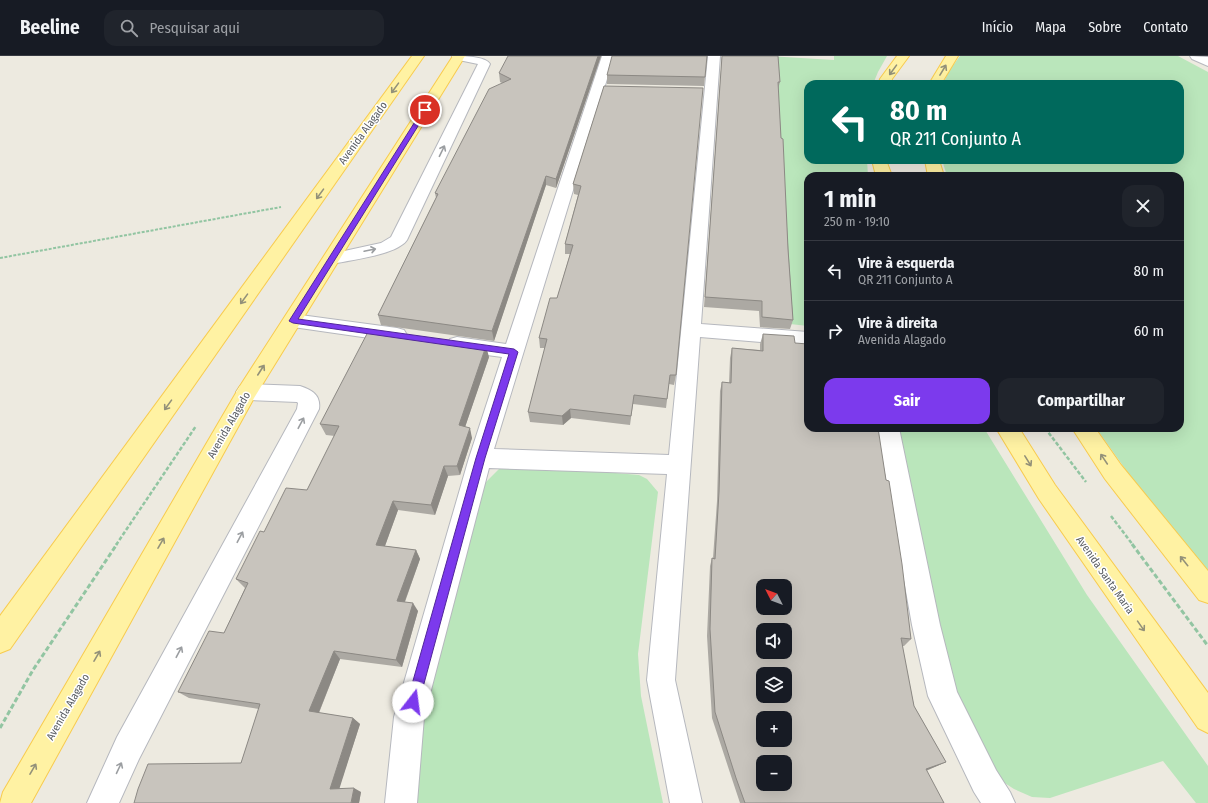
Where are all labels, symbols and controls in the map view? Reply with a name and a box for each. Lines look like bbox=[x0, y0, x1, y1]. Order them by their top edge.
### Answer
search box bbox=[104, 10, 384, 46]
text: Beeline bbox=[20, 16, 80, 39]
icon: search bbox=[118, 17, 140, 39]
text: Pesquisar aqui bbox=[150, 19, 240, 37]
text: Início bbox=[982, 19, 1013, 36]
text: Mapa bbox=[1035, 19, 1066, 36]
text: Sobre bbox=[1088, 19, 1121, 36]
text: Contato bbox=[1143, 19, 1188, 36]
one-way arrow bbox=[889, 64, 897, 75]
one-way arrow bbox=[939, 65, 947, 76]
one-way arrow bbox=[391, 82, 399, 93]
pin bbox=[408, 93, 442, 127]
text: 80 m bbox=[890, 94, 947, 127]
icon: left bbox=[824, 96, 876, 148]
street label: Avenida Alagado bbox=[336, 99, 390, 167]
icon: arrive bbox=[414, 99, 436, 121]
text: QR 211 Conjunto A bbox=[890, 128, 1021, 150]
one-way arrow bbox=[439, 145, 446, 157]
text: 1 min bbox=[824, 185, 876, 213]
button: close bbox=[1122, 185, 1164, 227]
one-way arrow bbox=[316, 188, 324, 199]
text: 250 m · 19:10 bbox=[824, 214, 890, 229]
one-way arrow bbox=[363, 246, 376, 254]
text: Vire à esquerda bbox=[858, 254, 955, 272]
icon: left bbox=[824, 260, 846, 282]
text: 80 m bbox=[1134, 262, 1164, 280]
text: QR 211 Conjunto A bbox=[858, 272, 953, 287]
one-way arrow bbox=[240, 293, 248, 304]
text: Vire à direita bbox=[858, 314, 937, 332]
icon: right bbox=[824, 320, 846, 342]
text: 60 m bbox=[1134, 322, 1164, 340]
text: Avenida Alagado bbox=[858, 332, 946, 347]
one-way arrow bbox=[258, 364, 266, 376]
button: Sair bbox=[824, 378, 990, 424]
button: Compartilhar bbox=[998, 378, 1164, 424]
street label: Avenida Alagado bbox=[205, 389, 253, 460]
one-way arrow bbox=[164, 399, 172, 410]
one-way arrow bbox=[298, 417, 305, 429]
one-way arrow bbox=[1099, 453, 1108, 464]
one-way arrow bbox=[1024, 455, 1032, 466]
one-way arrow bbox=[237, 532, 244, 544]
street label: Avenida Santa Maria bbox=[1073, 534, 1137, 616]
one-way arrow bbox=[158, 537, 166, 549]
one-way arrow bbox=[1179, 556, 1188, 566]
north arrow bbox=[756, 579, 792, 615]
map controls bbox=[756, 579, 792, 791]
one-way arrow bbox=[1137, 620, 1145, 631]
button: sound bbox=[756, 623, 792, 659]
one-way arrow bbox=[176, 646, 183, 658]
one-way arrow bbox=[94, 650, 102, 662]
button: layers bbox=[756, 667, 792, 703]
street label: Avenida Alagado bbox=[44, 671, 92, 742]
position arrow bbox=[392, 681, 434, 723]
button: + bbox=[756, 711, 792, 747]
button: − bbox=[756, 755, 792, 791]
one-way arrow bbox=[116, 762, 123, 774]
one-way arrow bbox=[29, 763, 37, 775]

